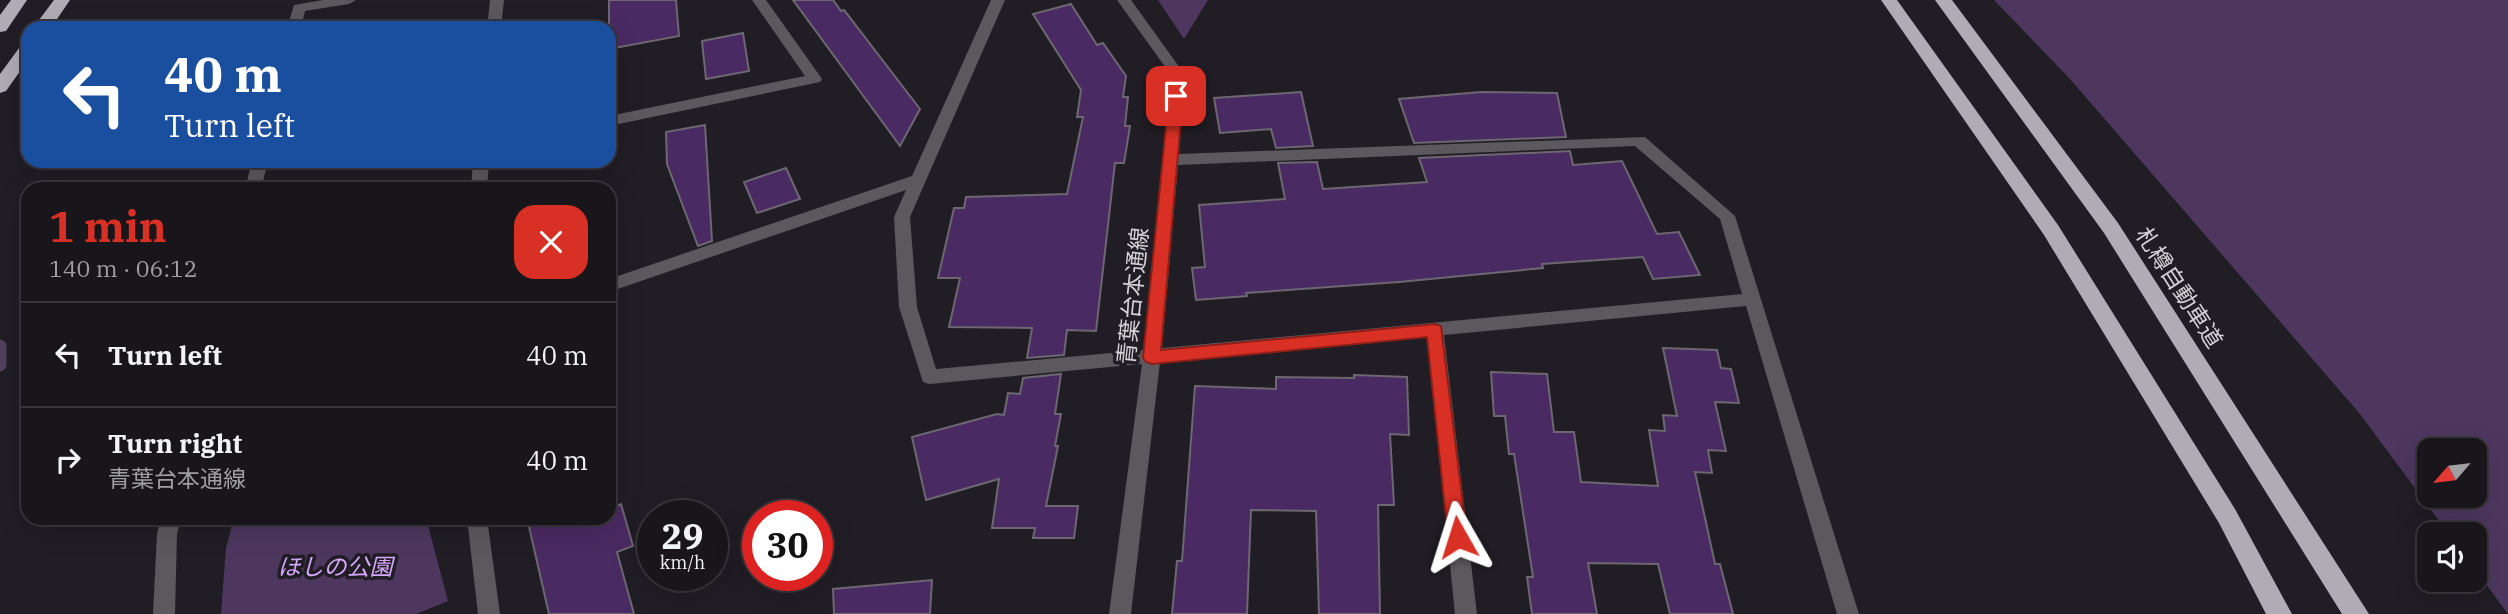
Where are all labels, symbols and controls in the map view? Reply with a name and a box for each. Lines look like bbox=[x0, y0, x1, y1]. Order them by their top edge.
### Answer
text: 40 m bbox=[164, 42, 282, 105]
icon: left bbox=[49, 49, 140, 140]
pin bbox=[1146, 66, 1206, 126]
icon: arrive bbox=[1157, 77, 1195, 115]
text: Turn left bbox=[164, 104, 295, 146]
text: 1 min bbox=[49, 199, 167, 254]
button: close bbox=[514, 205, 588, 279]
street label: 札樽自動車道 bbox=[2130, 221, 2230, 353]
street label: 青葉台本通線 bbox=[1110, 226, 1154, 366]
text: 140 m · 06:12 bbox=[49, 253, 198, 283]
icon: left bbox=[49, 336, 87, 374]
text: Turn left bbox=[108, 338, 222, 372]
text: 40 m bbox=[526, 338, 588, 372]
text: Turn right bbox=[108, 426, 242, 460]
north arrow bbox=[2417, 438, 2487, 508]
map controls bbox=[2417, 438, 2487, 592]
icon: right bbox=[49, 441, 87, 479]
text: 40 m bbox=[526, 443, 588, 477]
text: 青葉台本通線 bbox=[108, 463, 246, 493]
speed limit sign: 30 bbox=[742, 500, 833, 591]
position arrow bbox=[1421, 500, 1495, 574]
text: 29 bbox=[661, 513, 704, 559]
button: sound bbox=[2417, 522, 2487, 592]
park label: ほしの公園 bbox=[278, 551, 396, 581]
text: km/h bbox=[660, 551, 705, 574]

